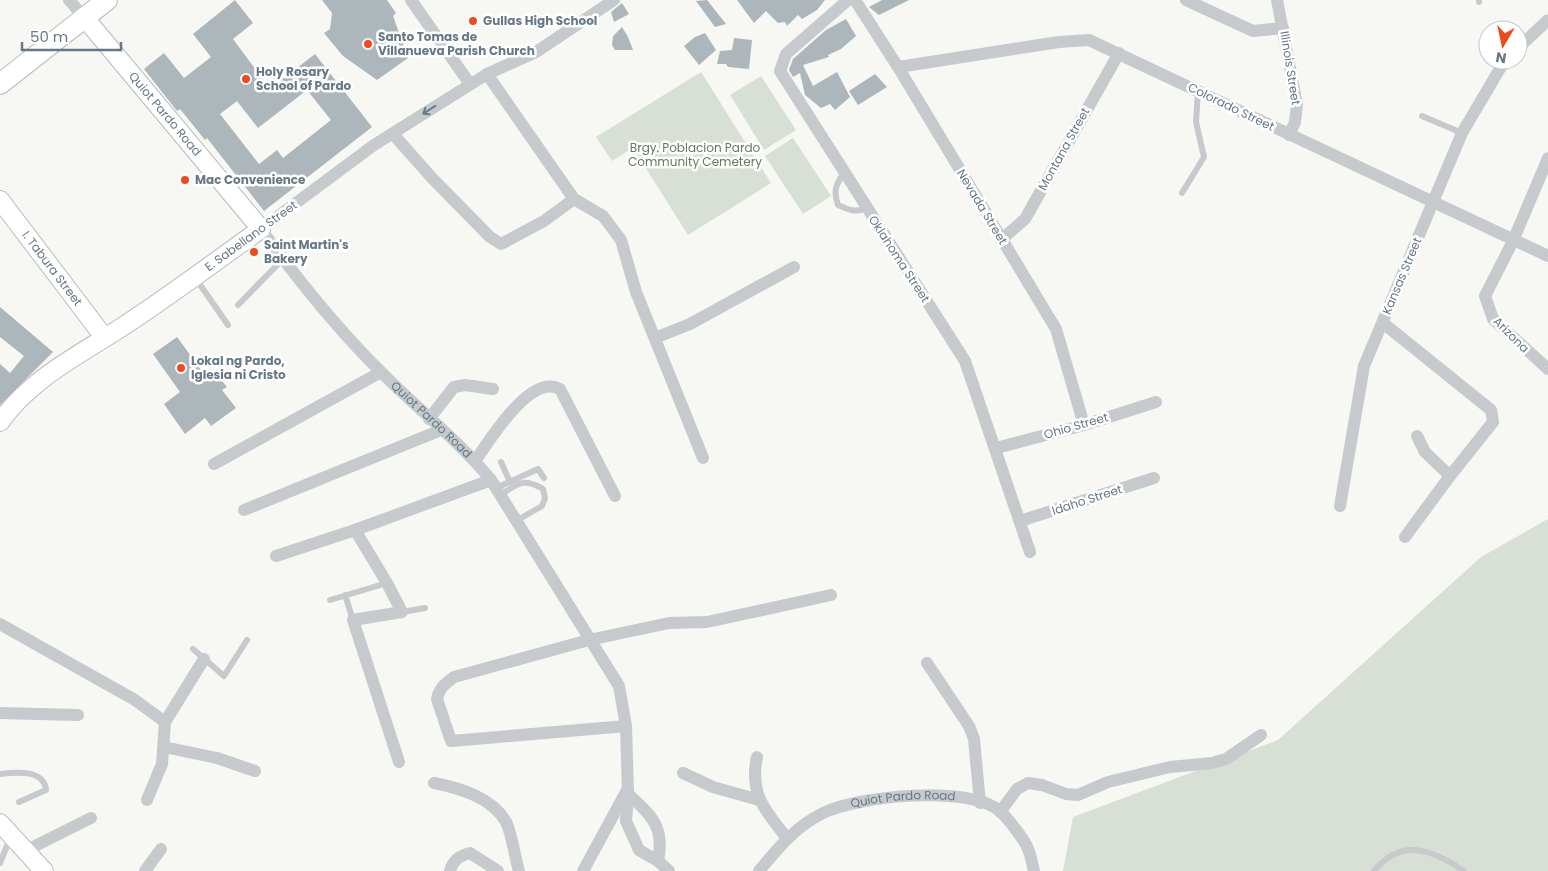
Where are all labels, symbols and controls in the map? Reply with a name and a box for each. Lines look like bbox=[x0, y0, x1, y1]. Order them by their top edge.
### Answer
place label: Gullas High School bbox=[483, 12, 597, 29]
marker: Gullas High School bbox=[467, 15, 479, 27]
scale bar bbox=[22, 20, 121, 52]
north arrow bbox=[1478, 20, 1528, 70]
text: 50 m bbox=[30, 26, 68, 47]
place label: Santo Tomas de Villanueva Parish Church bbox=[378, 28, 535, 59]
street label: Illinois Street bbox=[1276, 30, 1305, 106]
marker: Santo Tomas de Villanueva Parish Church bbox=[362, 38, 374, 50]
text: N bbox=[1494, 47, 1508, 69]
place label: Holy Rosary School of Pardo bbox=[256, 63, 352, 94]
street label: Quiot Pardo Road bbox=[125, 68, 206, 159]
marker: Holy Rosary School of Pardo bbox=[240, 73, 252, 85]
street label: Colorado Street bbox=[1185, 78, 1277, 135]
street label: Montana Street bbox=[1034, 104, 1093, 193]
one-way arrow bbox=[423, 106, 437, 116]
park label: Brgy. Poblacion Pardo Community Cemetery bbox=[628, 139, 762, 170]
street label: Nevada Street bbox=[953, 166, 1012, 248]
place label: Mac Convenience bbox=[195, 171, 306, 188]
marker: Mac Convenience bbox=[179, 174, 191, 186]
street label: E. Sabellano Street bbox=[201, 196, 300, 275]
street label: Oklahoma Street bbox=[865, 212, 934, 306]
street label: I. Tabura Street bbox=[18, 227, 86, 309]
street label: Kansas Street bbox=[1378, 235, 1425, 317]
place label: Saint Martin's Bakery bbox=[264, 236, 349, 267]
marker: Saint Martin's Bakery bbox=[248, 246, 260, 258]
street label: Arizona bbox=[1490, 313, 1533, 356]
place label: Lokal ng Pardo, Iglesia ni Cristo bbox=[191, 352, 286, 383]
marker: Lokal ng Pardo, Iglesia ni Cristo bbox=[175, 362, 187, 374]
street label: Quiot Pardo Road bbox=[387, 377, 476, 462]
street label: Ohio Street bbox=[1042, 408, 1110, 443]
street label: Idaho Street bbox=[1050, 480, 1124, 519]
street label: Quiot Pardo Road bbox=[849, 786, 956, 812]

